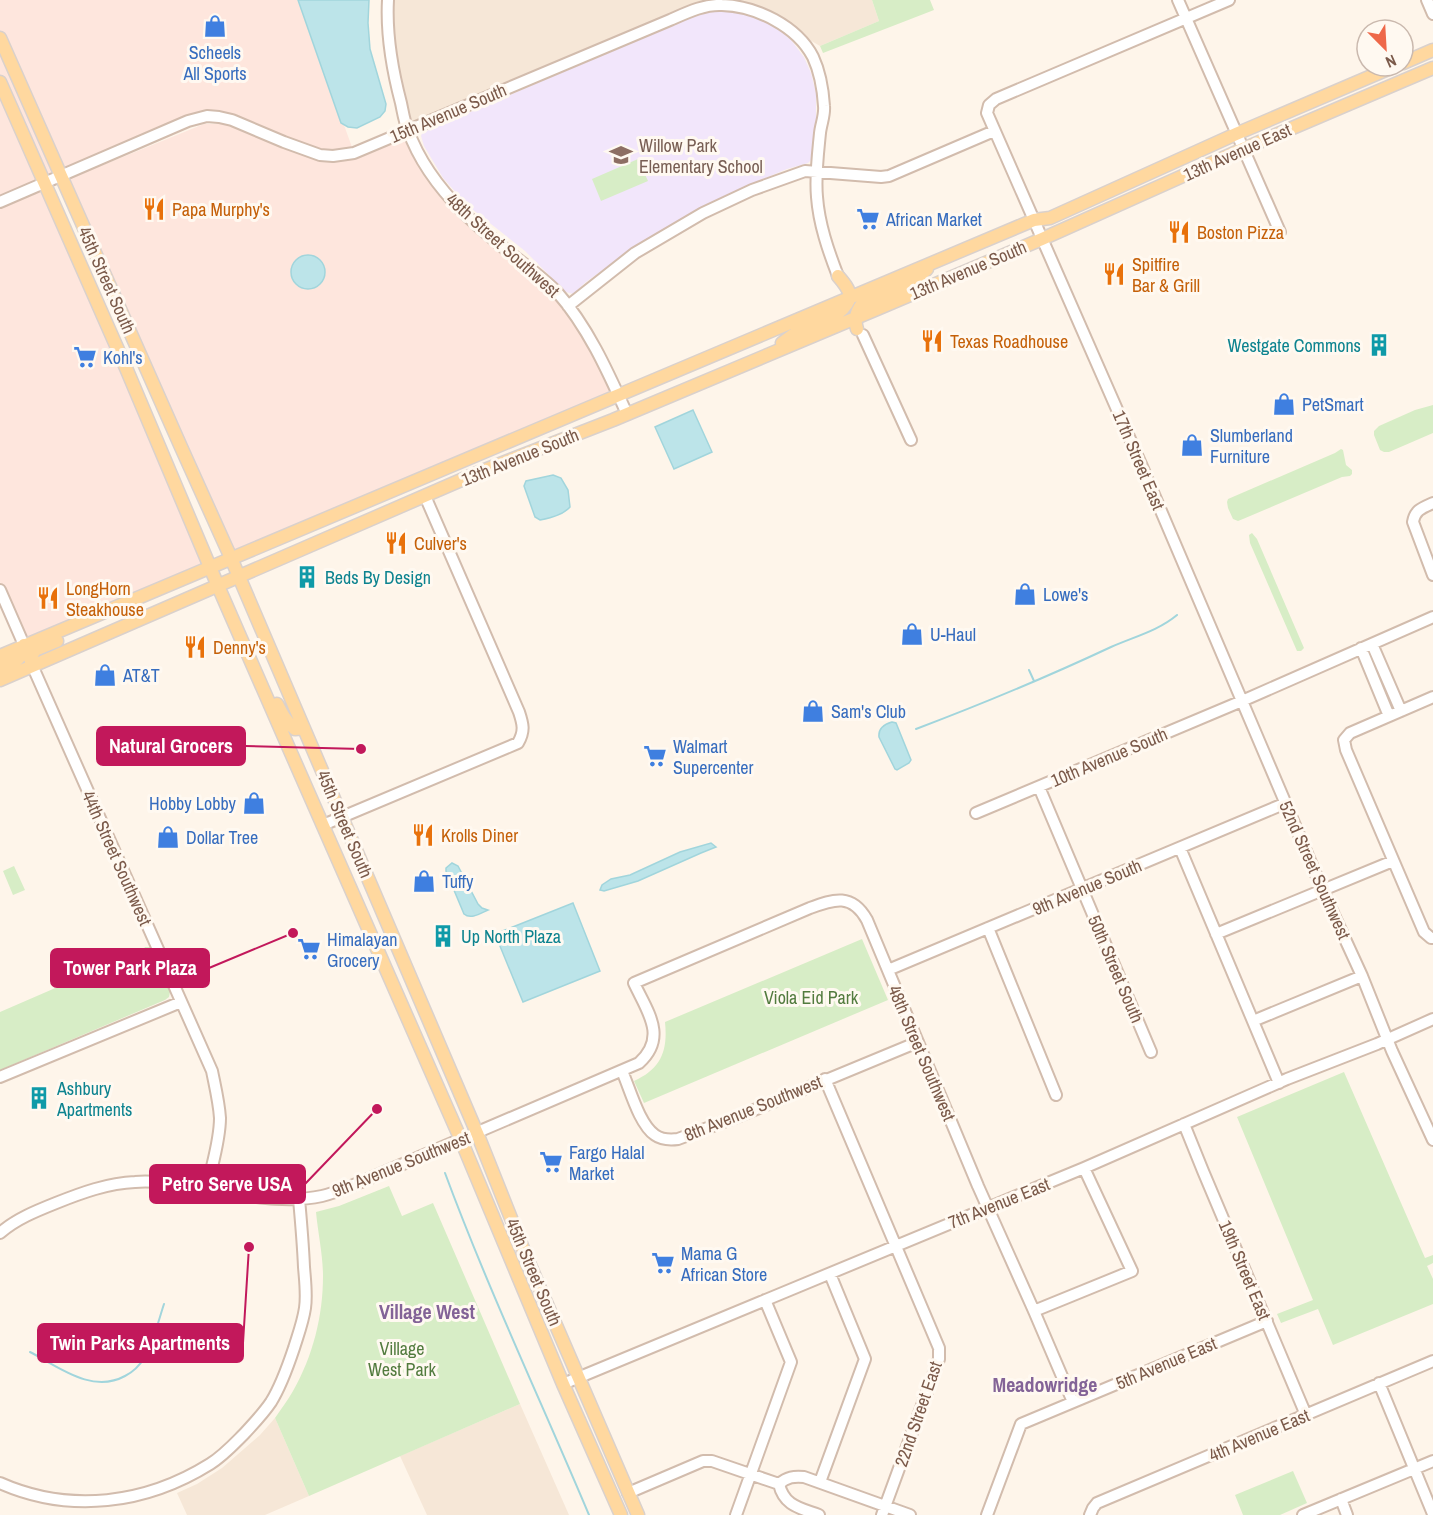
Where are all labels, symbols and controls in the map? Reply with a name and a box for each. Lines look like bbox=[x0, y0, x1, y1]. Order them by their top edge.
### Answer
shop icon: Scheels All Sports bbox=[202, 13, 228, 39]
north arrow bbox=[1355, 18, 1415, 78]
place label: Scheels All Sports bbox=[182, 40, 247, 86]
text: N bbox=[1382, 50, 1400, 74]
street label: 15th Avenue South bbox=[386, 77, 510, 149]
street label: 13th Avenue East bbox=[1179, 117, 1295, 187]
place label: Willow Park Elementary School bbox=[639, 133, 763, 179]
school or university icon: Willow Park Elementary School bbox=[608, 142, 634, 168]
street label: 48th Street Southwest bbox=[441, 187, 565, 303]
restaurant icon: Papa Murphy's bbox=[141, 196, 167, 222]
place label: Papa Murphy's bbox=[172, 197, 270, 222]
supermarket icon: African Market bbox=[855, 206, 881, 232]
place label: African Market bbox=[885, 207, 982, 232]
restaurant icon: Boston Pizza bbox=[1166, 219, 1192, 245]
place label: Boston Pizza bbox=[1197, 220, 1284, 245]
street label: 45th Street South bbox=[72, 222, 142, 338]
street label: 13th Avenue South bbox=[906, 234, 1030, 306]
place label: Spitfire Bar & Grill bbox=[1132, 252, 1200, 298]
restaurant icon: Spitfire Bar & Grill bbox=[1101, 261, 1127, 287]
restaurant icon: Texas Roadhouse bbox=[919, 328, 945, 354]
place label: Texas Roadhouse bbox=[950, 329, 1068, 354]
building icon: Westgate Commons bbox=[1366, 332, 1392, 358]
place label: Westgate Commons bbox=[1228, 333, 1361, 358]
supermarket icon: Kohl's bbox=[72, 344, 98, 370]
place label: Kohl's bbox=[103, 345, 143, 370]
shop icon: PetSmart bbox=[1271, 391, 1297, 417]
place label: PetSmart bbox=[1302, 392, 1364, 417]
street label: 17th Street East bbox=[1107, 406, 1171, 514]
street label: 13th Avenue South bbox=[458, 422, 582, 492]
place label: Slumberland Furniture bbox=[1210, 423, 1293, 469]
shop icon: Slumberland Furniture bbox=[1179, 432, 1205, 458]
restaurant icon: Culver's bbox=[383, 530, 409, 556]
place label: Culver's bbox=[414, 531, 467, 556]
building icon: Beds By Design bbox=[294, 564, 320, 590]
place label: Beds By Design bbox=[325, 565, 431, 590]
place label: LongHorn Steakhouse bbox=[66, 576, 144, 622]
shop icon: Lowe's bbox=[1012, 581, 1038, 607]
place label: Lowe's bbox=[1043, 582, 1089, 607]
restaurant icon: LongHorn Steakhouse bbox=[35, 585, 61, 611]
shop icon: U-Haul bbox=[899, 621, 925, 647]
place label: U-Haul bbox=[930, 622, 976, 647]
restaurant icon: Denny's bbox=[182, 634, 208, 660]
place label: Denny's bbox=[213, 635, 266, 660]
shop icon: AT&T bbox=[92, 662, 118, 688]
place label: AT&T bbox=[122, 663, 160, 688]
shop icon: Sam's Club bbox=[800, 698, 826, 724]
place label: Sam's Club bbox=[831, 699, 906, 724]
street label: 10th Avenue South bbox=[1047, 721, 1171, 793]
callout: Natural Grocers bbox=[97, 727, 245, 765]
text: Natural Grocers bbox=[109, 732, 233, 759]
place label: Walmart Supercenter bbox=[673, 734, 753, 780]
supermarket icon: Walmart Supercenter bbox=[642, 743, 668, 769]
street label: 45th Street South bbox=[311, 766, 379, 882]
street label: 44th Street Southwest bbox=[76, 787, 158, 929]
shop icon: Hobby Lobby bbox=[241, 790, 267, 816]
place label: Hobby Lobby bbox=[149, 791, 237, 816]
street label: 52nd Street Southwest bbox=[1273, 797, 1357, 943]
restaurant icon: Krolls Diner bbox=[410, 822, 436, 848]
place label: Krolls Diner bbox=[441, 823, 518, 848]
shop icon: Dollar Tree bbox=[155, 824, 181, 850]
place label: Dollar Tree bbox=[186, 825, 258, 850]
street label: 9th Avenue South bbox=[1029, 853, 1145, 921]
shop icon: Tuffy bbox=[411, 868, 437, 894]
place label: Tuffy bbox=[442, 869, 474, 894]
street label: 50th Street South bbox=[1082, 911, 1150, 1027]
building icon: Up North Plaza bbox=[430, 923, 456, 949]
place label: Up North Plaza bbox=[461, 924, 561, 949]
place label: Himalayan Grocery bbox=[327, 927, 398, 973]
supermarket icon: Himalayan Grocery bbox=[296, 936, 322, 962]
callout: Tower Park Plaza bbox=[51, 949, 209, 987]
text: Tower Park Plaza bbox=[63, 954, 197, 981]
street label: 48th Street Southwest bbox=[882, 981, 962, 1125]
park label: Viola Eid Park bbox=[764, 985, 859, 1010]
street label: 8th Avenue Southwest bbox=[680, 1069, 826, 1147]
place label: Ashbury Apartments bbox=[56, 1076, 132, 1122]
building icon: Ashbury Apartments bbox=[26, 1085, 52, 1111]
street label: 9th Avenue Southwest bbox=[328, 1125, 474, 1203]
place label: Fargo Halal Market bbox=[569, 1140, 645, 1186]
supermarket icon: Fargo Halal Market bbox=[538, 1149, 564, 1175]
callout: Petro Serve USA bbox=[150, 1165, 305, 1203]
text: Petro Serve USA bbox=[162, 1170, 292, 1197]
street label: 7th Avenue East bbox=[945, 1171, 1053, 1235]
street label: 45th Street South bbox=[500, 1214, 568, 1330]
street label: 19th Street East bbox=[1213, 1216, 1277, 1324]
place label: Mama G African Store bbox=[680, 1241, 767, 1287]
supermarket icon: Mama G African Store bbox=[650, 1250, 676, 1276]
district label: Village West bbox=[379, 1298, 476, 1325]
callout: Twin Parks Apartments bbox=[38, 1324, 243, 1362]
text: Twin Parks Apartments bbox=[50, 1329, 230, 1356]
street label: 5th Avenue East bbox=[1112, 1331, 1220, 1395]
park label: Village West Park bbox=[368, 1336, 437, 1382]
street label: 22nd Street East bbox=[888, 1358, 948, 1470]
district label: Meadowridge bbox=[993, 1371, 1097, 1398]
street label: 4th Avenue East bbox=[1205, 1403, 1313, 1467]

